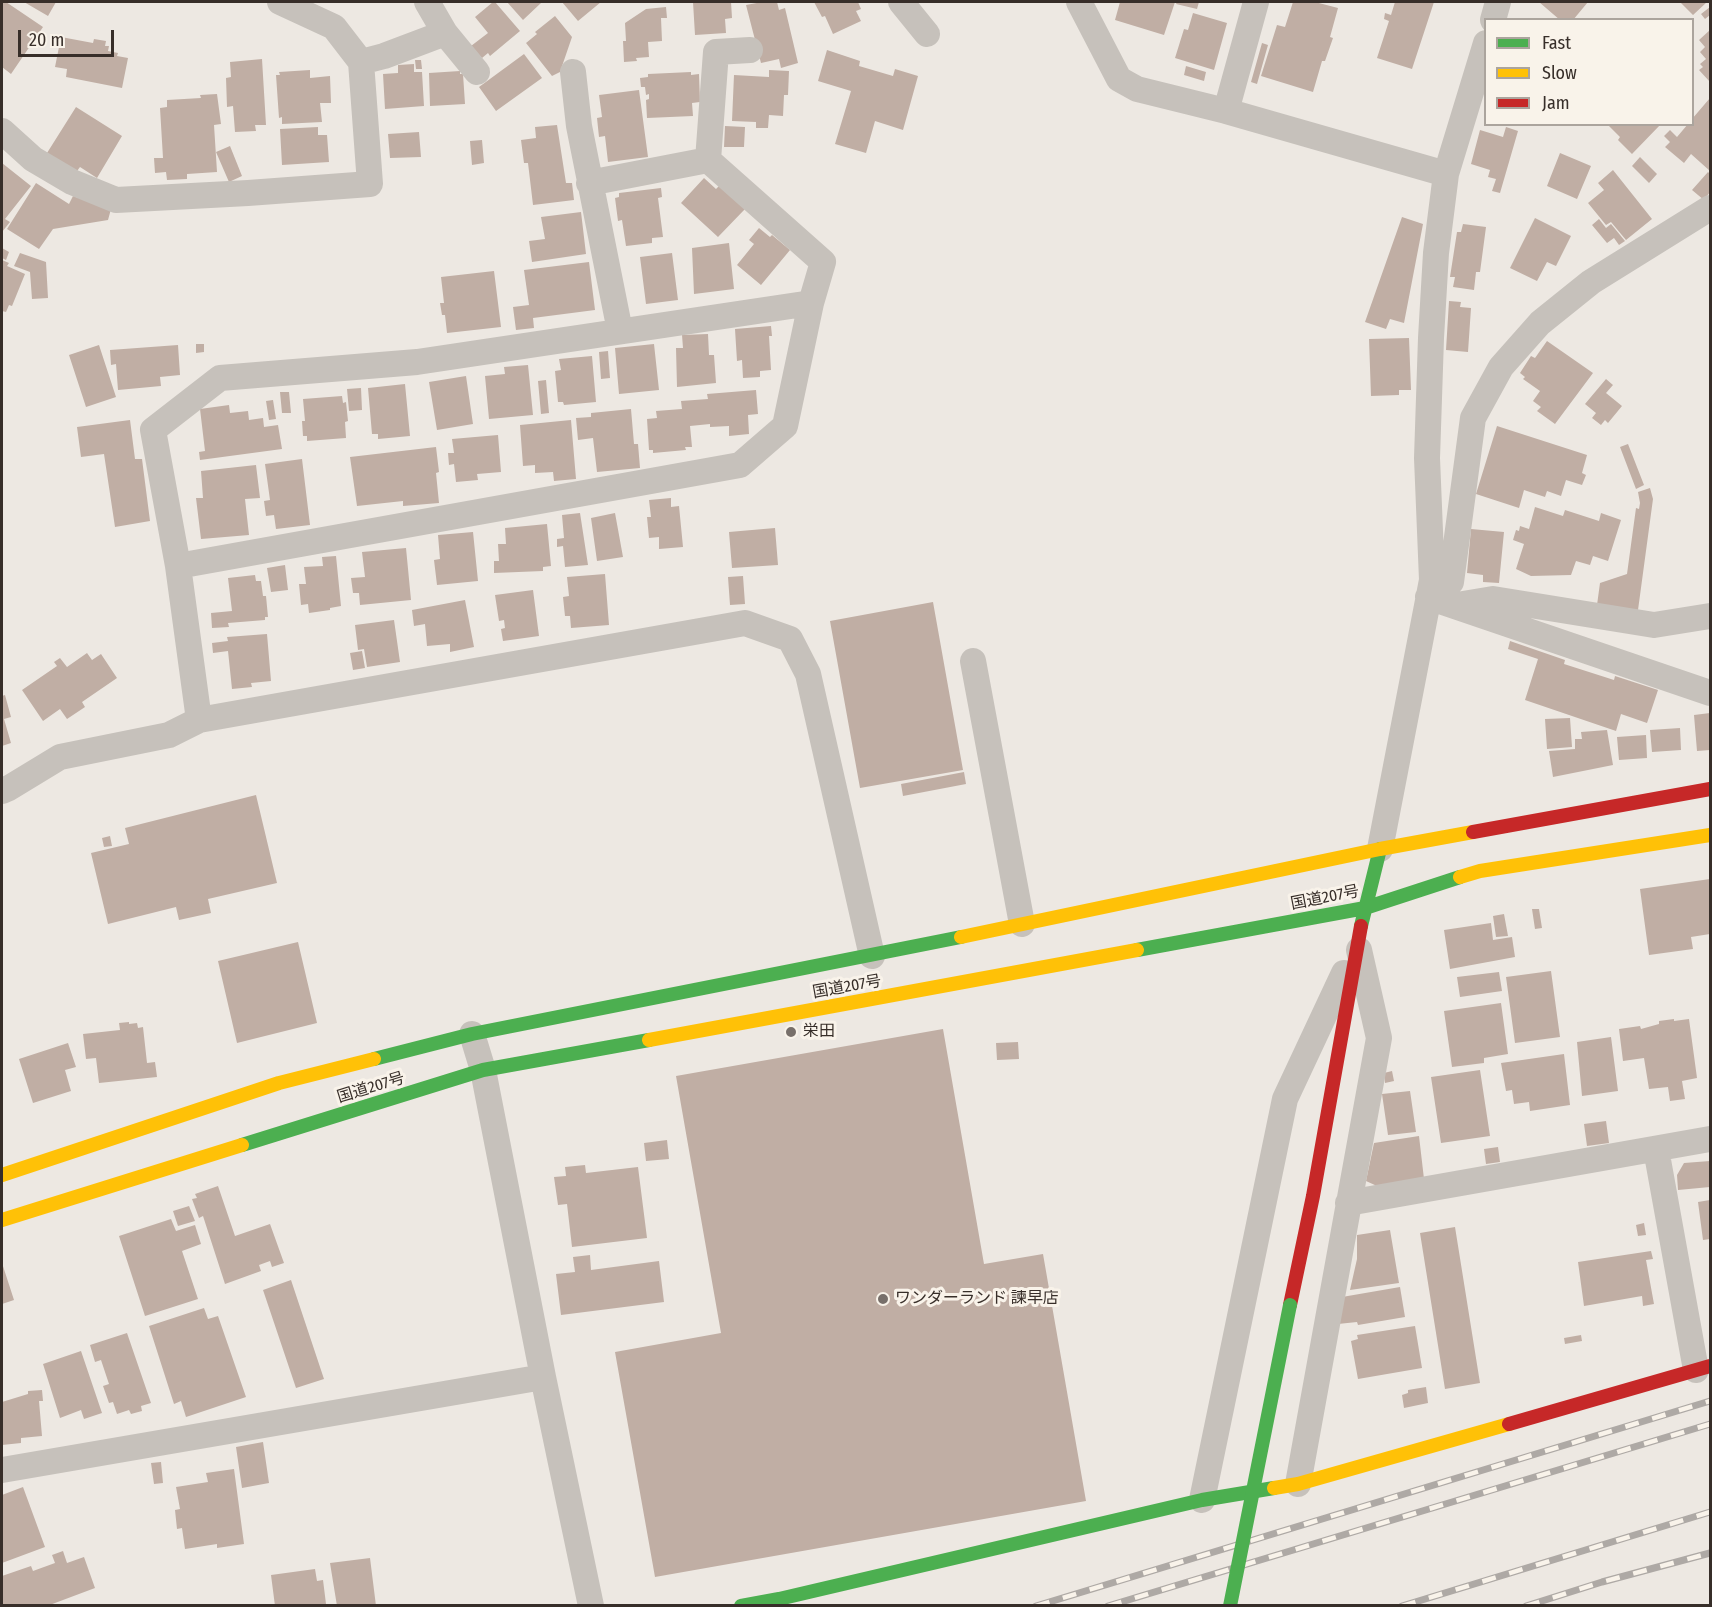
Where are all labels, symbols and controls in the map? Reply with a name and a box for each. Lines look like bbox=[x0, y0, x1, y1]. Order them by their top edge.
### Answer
scale bar bbox=[21, 18, 117, 56]
legend bbox=[1484, 18, 1694, 126]
text: 20 m bbox=[29, 29, 64, 51]
text: Fast bbox=[1542, 32, 1571, 54]
text: Slow bbox=[1542, 62, 1577, 84]
text: Jam bbox=[1542, 92, 1570, 114]
street label: 国道207号 bbox=[1289, 882, 1361, 914]
street label: 国道207号 bbox=[811, 972, 883, 1002]
place label: 栄田 bbox=[803, 1022, 835, 1042]
marker: 栄田 bbox=[784, 1025, 798, 1039]
street label: 国道207号 bbox=[335, 1069, 407, 1107]
place label: ワンダーランド 諫早店 bbox=[895, 1289, 1059, 1309]
marker: ワンダーランド 諫早店 bbox=[876, 1292, 890, 1306]

